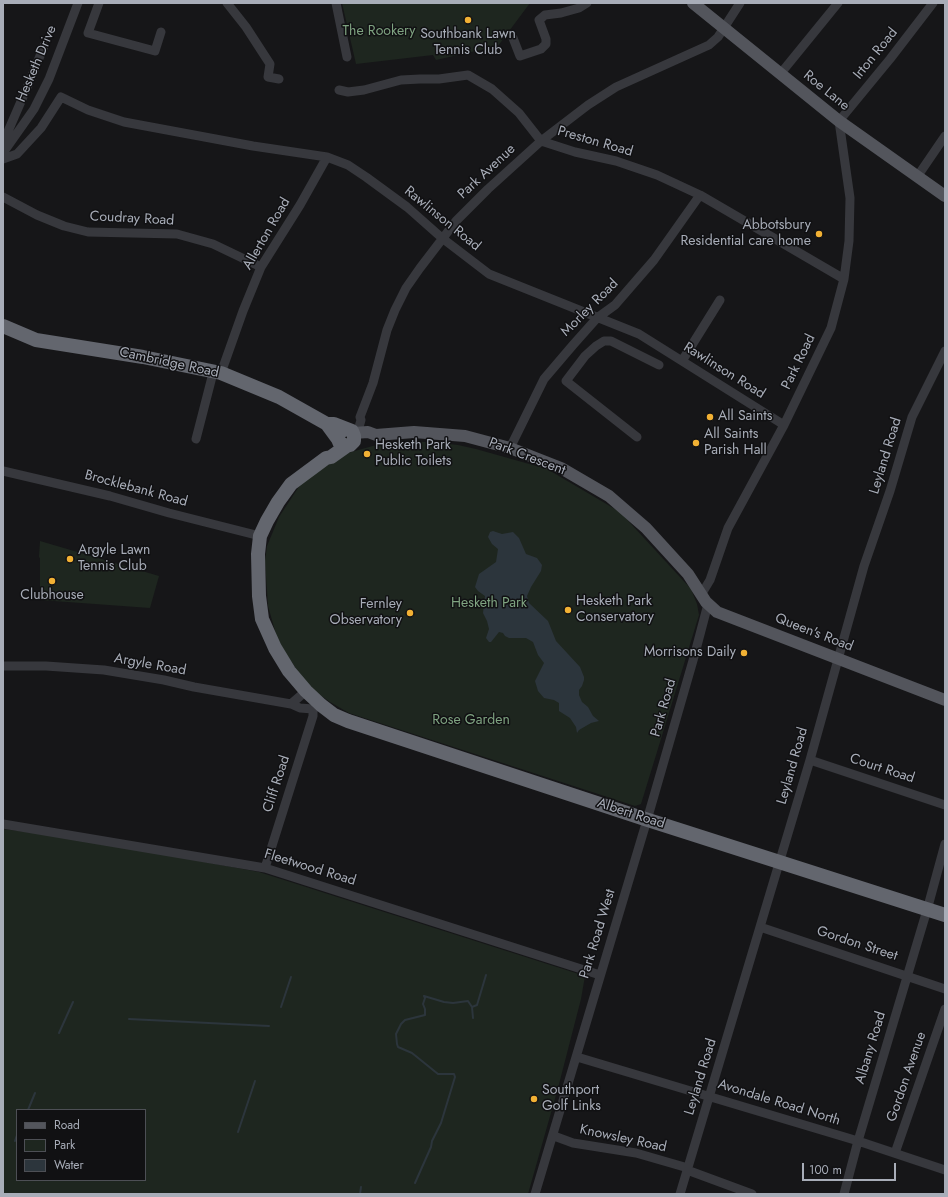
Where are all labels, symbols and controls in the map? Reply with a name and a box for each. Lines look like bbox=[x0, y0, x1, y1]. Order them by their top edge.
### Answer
marker: Southbank Lawn Tennis Club bbox=[463, 15, 473, 25]
street label: Hesketh Drive bbox=[13, 23, 61, 105]
park label: The Rookery bbox=[343, 24, 415, 40]
street label: Irton Road bbox=[850, 25, 902, 83]
place label: Southbank Lawn Tennis Club bbox=[420, 27, 516, 60]
street label: Roe Lane bbox=[800, 67, 852, 115]
street label: Preston Road bbox=[555, 123, 635, 161]
street label: Park Avenue bbox=[455, 141, 519, 203]
street label: Rawlinson Road bbox=[400, 183, 484, 255]
street label: Allerton Road bbox=[240, 195, 294, 273]
street label: Coudray Road bbox=[89, 208, 175, 230]
place label: Abbotsbury Residential care home bbox=[680, 218, 811, 250]
marker: Abbotsbury Residential care home bbox=[814, 229, 824, 239]
street label: Morley Road bbox=[558, 276, 622, 340]
street label: Park Road bbox=[778, 332, 820, 392]
street label: Rawlinson Road bbox=[680, 339, 768, 403]
street label: Cambridge Road bbox=[118, 344, 220, 382]
place label: All Saints bbox=[718, 409, 772, 425]
marker: All Saints bbox=[705, 412, 715, 422]
street label: Leyland Road bbox=[866, 416, 906, 496]
place label: All Saints Parish Hall bbox=[704, 427, 767, 460]
street label: Park Crescent bbox=[486, 435, 568, 479]
place label: Hesketh Park Public Toilets bbox=[375, 438, 451, 470]
marker: All Saints Parish Hall bbox=[691, 438, 701, 448]
marker: Hesketh Park Public Toilets bbox=[362, 449, 372, 459]
street label: Brocklebank Road bbox=[83, 467, 189, 511]
place label: Argyle Lawn Tennis Club bbox=[78, 543, 150, 576]
marker: Argyle Lawn Tennis Club bbox=[65, 554, 75, 564]
marker: Clubhouse bbox=[47, 576, 57, 586]
place label: Clubhouse bbox=[20, 588, 84, 604]
place label: Hesketh Park Conservatory bbox=[576, 594, 654, 626]
park label: Hesketh Park bbox=[451, 596, 527, 612]
place label: Fernley Observatory bbox=[330, 597, 402, 630]
marker: Hesketh Park Conservatory bbox=[563, 605, 573, 615]
marker: Fernley Observatory bbox=[405, 608, 415, 618]
street label: Queen's Road bbox=[773, 610, 855, 656]
place label: Morrisons Daily bbox=[644, 645, 736, 661]
marker: Morrisons Daily bbox=[739, 648, 749, 658]
street label: Argyle Road bbox=[113, 650, 187, 680]
street label: Park Road bbox=[648, 677, 680, 739]
park label: Rose Garden bbox=[432, 713, 510, 729]
street label: Leyland Road bbox=[774, 726, 812, 806]
street label: Court Road bbox=[847, 751, 917, 787]
street label: Cliff Road bbox=[260, 753, 294, 815]
street label: Albert Road bbox=[595, 795, 667, 833]
street label: Fleetwood Road bbox=[262, 846, 358, 890]
street label: Park Road West bbox=[576, 887, 620, 981]
street label: Gordon Street bbox=[815, 923, 899, 965]
street label: Albany Road bbox=[852, 1010, 890, 1086]
street label: Gordon Avenue bbox=[884, 1030, 930, 1124]
street label: Leyland Road bbox=[681, 1037, 721, 1117]
street label: Avondale Road North bbox=[716, 1076, 842, 1130]
place label: Southport Golf Links bbox=[542, 1083, 601, 1116]
marker: Southport Golf Links bbox=[529, 1094, 539, 1104]
legend bbox=[16, 1109, 146, 1181]
text: Road bbox=[54, 1116, 80, 1134]
street label: Knowsley Road bbox=[578, 1122, 668, 1156]
text: Park bbox=[54, 1136, 75, 1154]
scale bar bbox=[804, 1155, 898, 1181]
text: Water bbox=[54, 1156, 84, 1174]
text: 100 m bbox=[809, 1161, 842, 1179]

